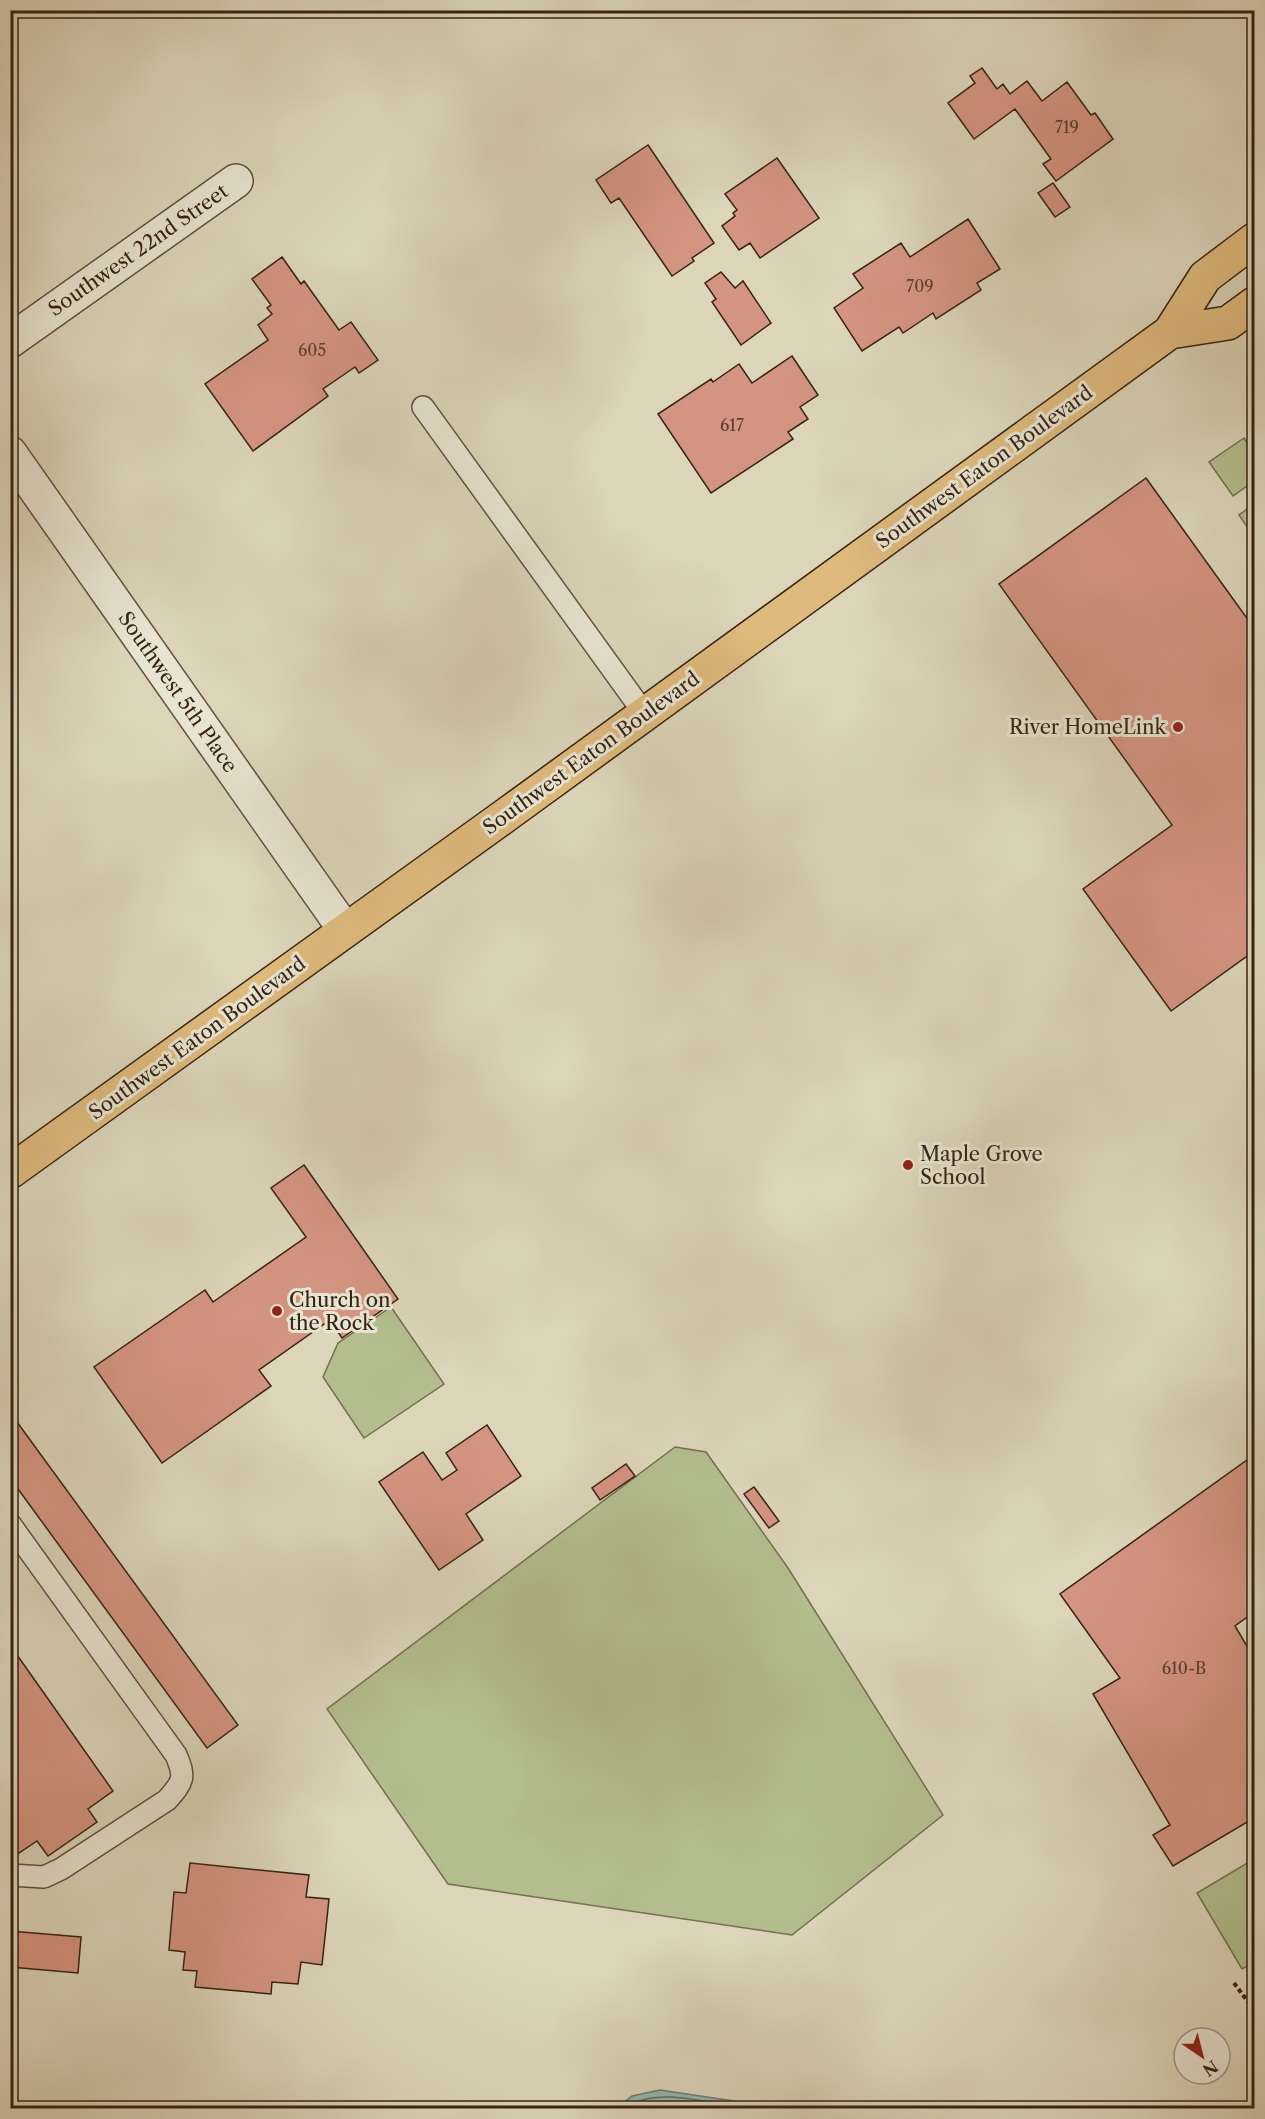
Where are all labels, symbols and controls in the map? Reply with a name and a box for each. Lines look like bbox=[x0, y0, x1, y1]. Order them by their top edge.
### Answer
house number: 719 bbox=[1055, 117, 1079, 137]
street label: Southwest 22nd Street bbox=[44, 179, 232, 321]
house number: 709 bbox=[906, 276, 934, 296]
house number: 605 bbox=[298, 340, 326, 360]
street label: Southwest Eaton Boulevard bbox=[871, 380, 1097, 554]
house number: 617 bbox=[720, 415, 744, 435]
street label: Southwest 5th Place bbox=[113, 607, 243, 777]
street label: Southwest Eaton Boulevard bbox=[478, 666, 704, 840]
place label: River HomeLink bbox=[1009, 715, 1167, 739]
marker: River HomeLink bbox=[1171, 720, 1185, 734]
street label: Southwest Eaton Boulevard bbox=[84, 951, 310, 1125]
place label: Maple Grove School bbox=[920, 1142, 1043, 1189]
marker: Maple Grove School bbox=[901, 1158, 915, 1172]
place label: Church on the Rock bbox=[289, 1288, 391, 1335]
marker: Church on the Rock bbox=[270, 1304, 284, 1318]
house number: 610-B bbox=[1162, 1658, 1206, 1678]
north arrow bbox=[1172, 2026, 1232, 2086]
text: N bbox=[1199, 2056, 1222, 2081]

